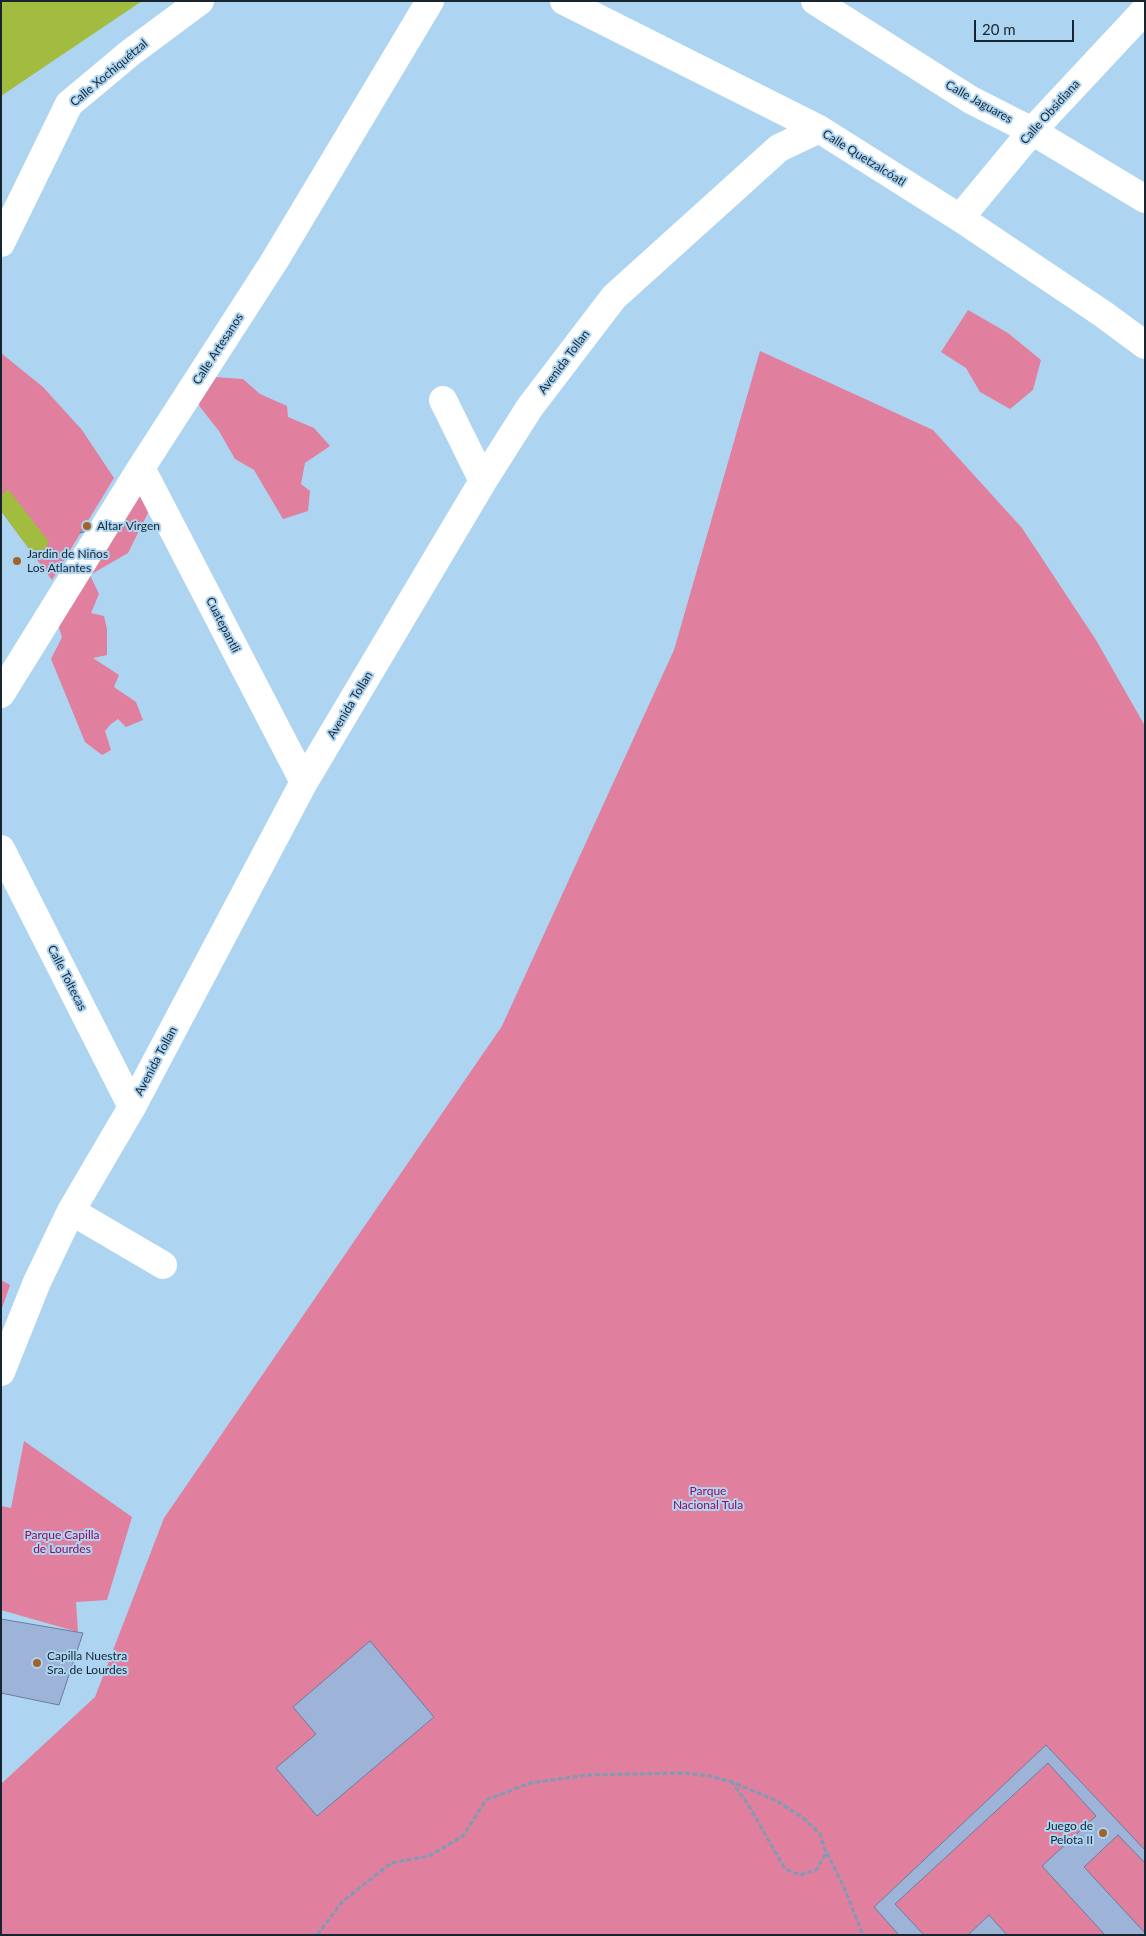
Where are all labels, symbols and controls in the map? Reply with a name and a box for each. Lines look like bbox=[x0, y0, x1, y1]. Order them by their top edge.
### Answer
scale bar bbox=[976, 10, 1076, 42]
text: 20 m bbox=[982, 20, 1016, 38]
street label: Calle Xochiquétzal bbox=[67, 36, 151, 110]
street label: Calle Obsidiana bbox=[1017, 77, 1083, 147]
street label: Calle Jaguares bbox=[943, 78, 1015, 126]
street label: Calle Quetzalcóatl bbox=[820, 127, 908, 189]
street label: Calle Artesanos bbox=[190, 311, 246, 387]
street label: Avenida Tollan bbox=[535, 327, 593, 397]
place label: Altar Virgen bbox=[97, 519, 160, 533]
marker: Altar Virgen bbox=[81, 520, 93, 532]
place label: Jardin de Niños Los Atlantes bbox=[27, 547, 108, 575]
marker: Jardin de Niños Los Atlantes bbox=[11, 555, 23, 567]
street label: Cuatepantli bbox=[203, 595, 243, 655]
street label: Avenida Tollan bbox=[324, 669, 376, 741]
street label: Calle Toltecas bbox=[44, 943, 90, 1013]
street label: Avenida Tollan bbox=[132, 1024, 180, 1098]
park label: Parque Nacional Tula bbox=[673, 1484, 743, 1512]
park label: Parque Capilla de Lourdes bbox=[24, 1528, 100, 1556]
place label: Capilla Nuestra Sra. de Lourdes bbox=[47, 1649, 127, 1677]
marker: Capilla Nuestra Sra. de Lourdes bbox=[31, 1657, 43, 1669]
place label: Juego de Pelota II bbox=[1046, 1819, 1093, 1847]
marker: Juego de Pelota II bbox=[1097, 1827, 1109, 1839]

